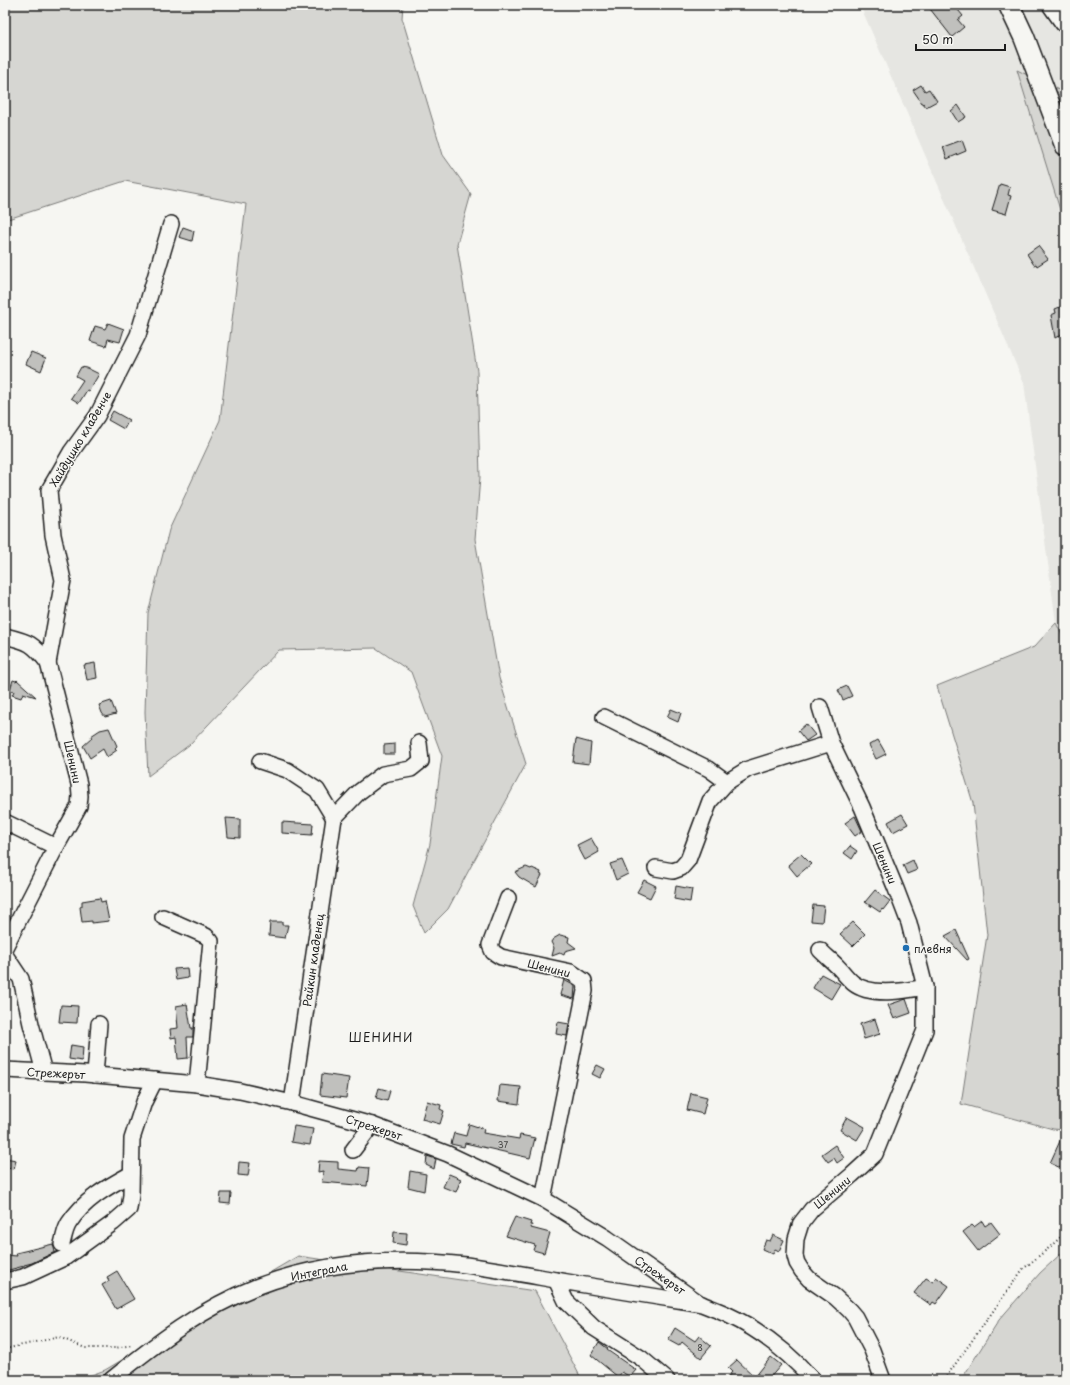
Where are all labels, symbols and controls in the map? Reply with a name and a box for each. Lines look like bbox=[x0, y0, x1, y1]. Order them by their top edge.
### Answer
scale bar bbox=[916, 26, 1005, 52]
text: 50 m bbox=[922, 30, 953, 48]
street label: Хайдушко кладенче bbox=[45, 388, 115, 490]
street label: Шенини bbox=[60, 739, 86, 785]
street label: Шенини bbox=[869, 840, 901, 886]
street label: Райкин кладенец bbox=[298, 912, 328, 1008]
place label: плевня bbox=[914, 940, 952, 957]
marker: плевня bbox=[901, 943, 911, 953]
street label: Шенини bbox=[526, 954, 572, 982]
district label: ШЕНИНИ bbox=[349, 1028, 413, 1046]
street label: Стрежерът bbox=[26, 1063, 86, 1083]
street label: Стрежерът bbox=[344, 1110, 405, 1144]
house number: 37 bbox=[498, 1137, 508, 1151]
street label: Шенини bbox=[810, 1171, 854, 1213]
street label: Стрежерът bbox=[631, 1251, 689, 1299]
street label: Интеграла bbox=[289, 1257, 349, 1285]
house number: 8 bbox=[697, 1340, 703, 1354]

